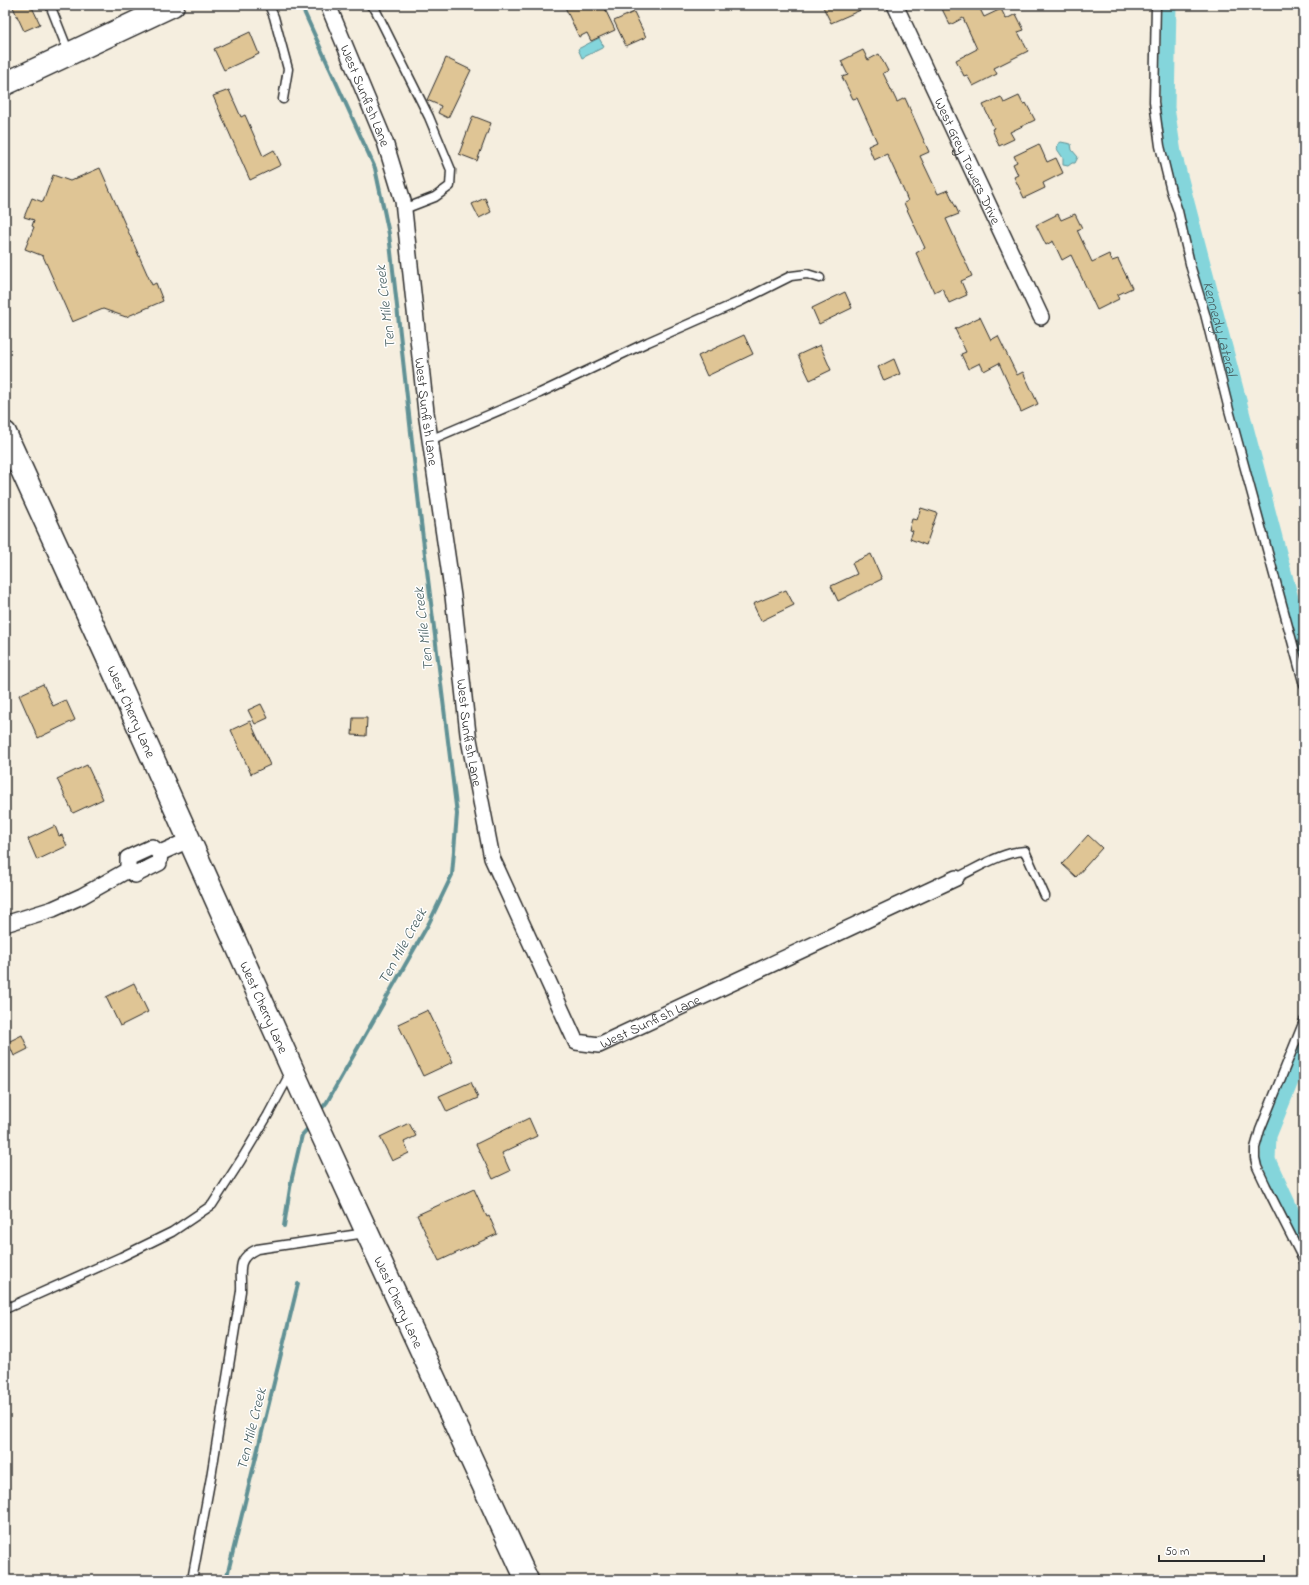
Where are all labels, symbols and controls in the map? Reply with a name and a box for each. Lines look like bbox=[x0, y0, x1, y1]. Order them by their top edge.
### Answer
street label: West Sunfish Lane bbox=[334, 42, 395, 150]
street label: West Grey Towers Drive bbox=[928, 95, 1006, 229]
water label: Ten Mile Creek bbox=[370, 262, 402, 350]
water label: Kennedy Lateral bbox=[1196, 279, 1243, 381]
street label: West Sunfish Lane bbox=[408, 357, 443, 468]
water label: Ten Mile Creek bbox=[408, 584, 440, 672]
street label: West Cherry Lane bbox=[101, 663, 161, 762]
street label: West Sunfish Lane bbox=[450, 678, 487, 789]
water label: Ten Mile Creek bbox=[373, 903, 434, 989]
street label: West Cherry Lane bbox=[233, 958, 293, 1058]
street label: West Sunfish Lane bbox=[597, 990, 705, 1055]
street label: West Cherry Lane bbox=[367, 1253, 428, 1352]
water label: Ten Mile Creek bbox=[231, 1384, 273, 1473]
scale bar bbox=[1159, 1537, 1264, 1563]
text: 50 m bbox=[1165, 1543, 1189, 1561]

